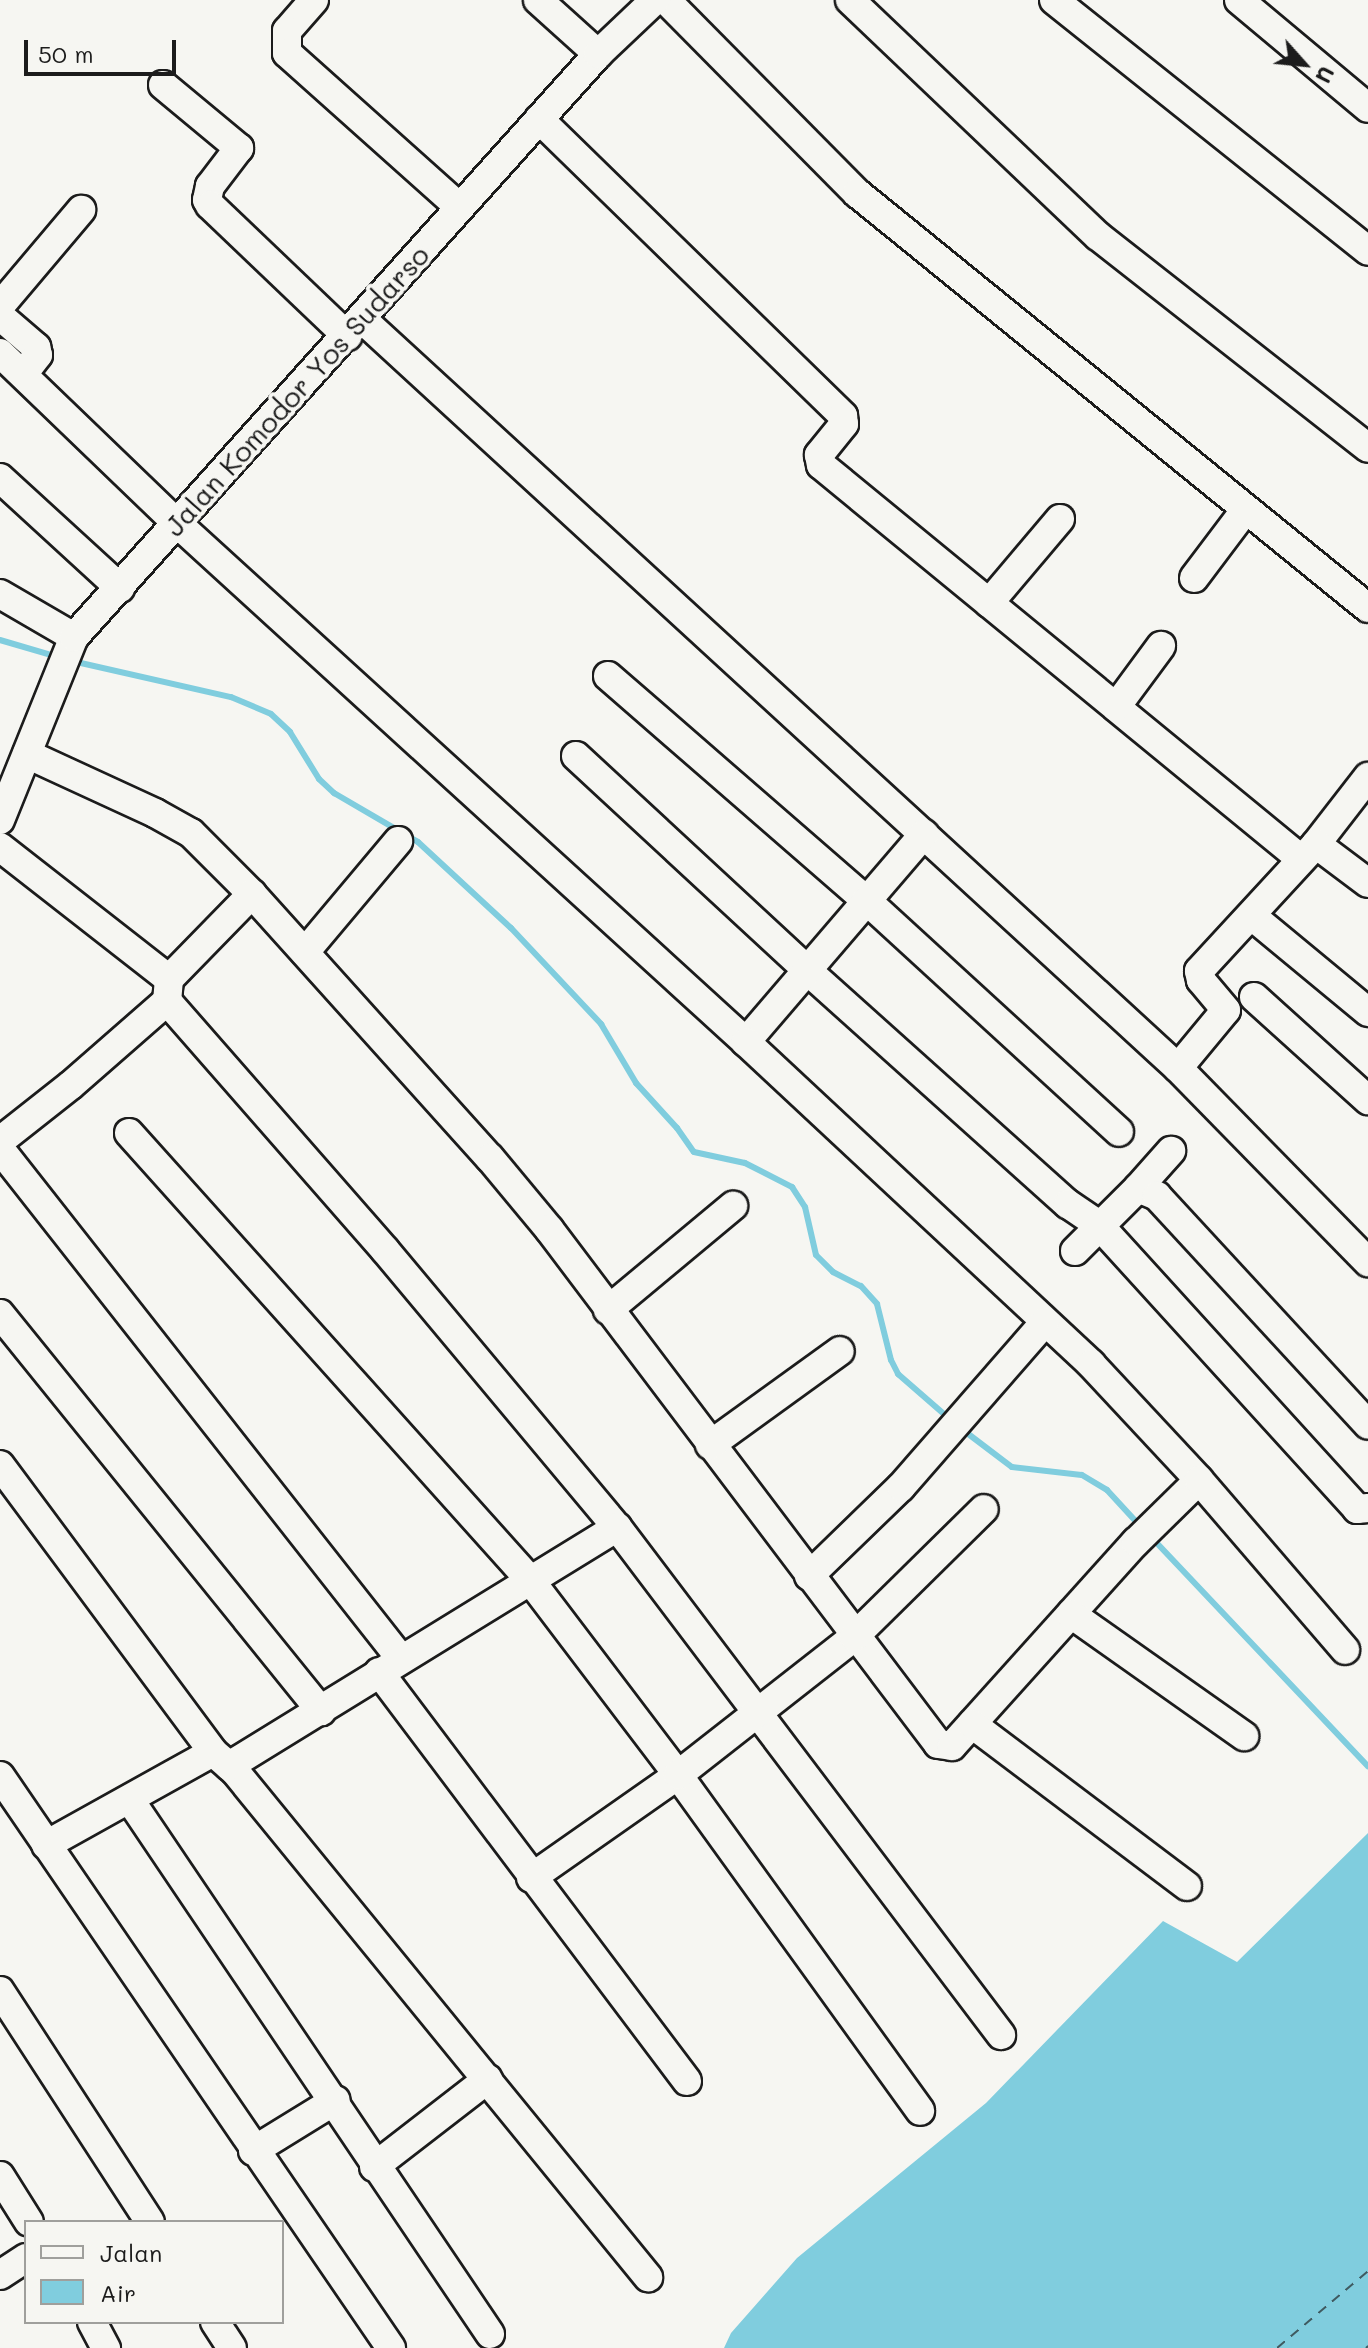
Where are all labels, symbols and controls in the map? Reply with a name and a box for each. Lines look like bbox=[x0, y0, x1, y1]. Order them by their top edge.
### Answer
scale bar bbox=[28, 24, 180, 74]
north arrow bbox=[1264, 24, 1344, 104]
text: 50 m bbox=[38, 38, 94, 69]
text: U bbox=[1309, 62, 1342, 89]
street label: Jalan Komodor Yos Sudarso bbox=[156, 238, 436, 542]
legend bbox=[24, 2220, 284, 2324]
text: Jalan bbox=[100, 2237, 162, 2268]
text: Air bbox=[100, 2277, 136, 2308]

